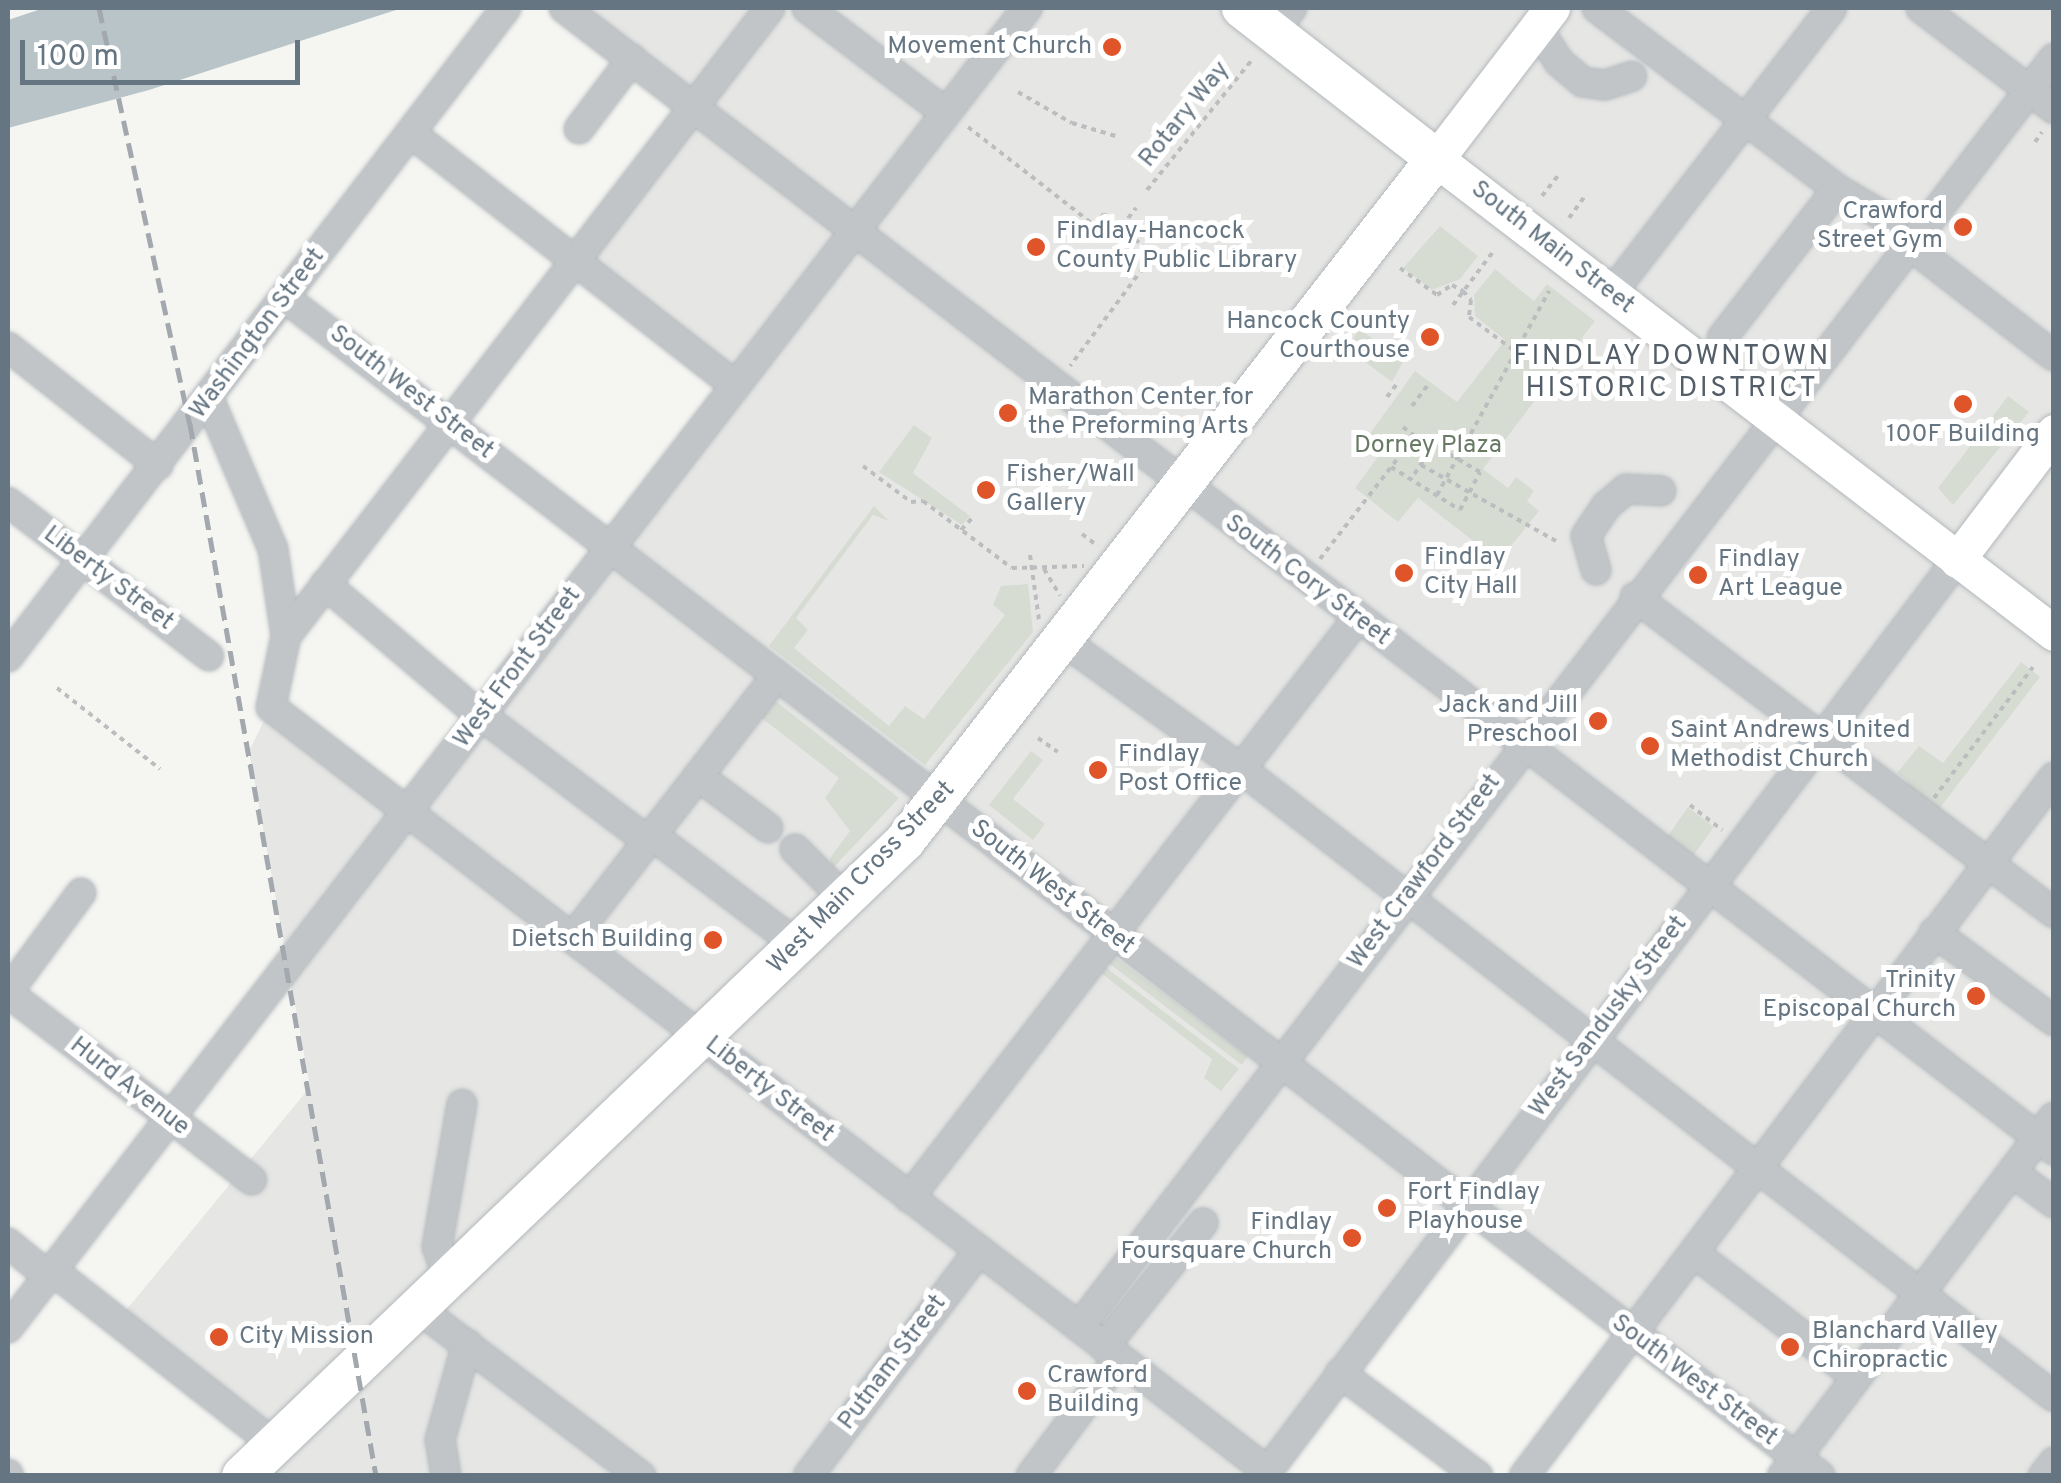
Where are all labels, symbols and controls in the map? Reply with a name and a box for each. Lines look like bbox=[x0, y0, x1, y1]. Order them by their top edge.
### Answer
scale bar bbox=[25, 20, 305, 82]
place label: Movement Church bbox=[887, 32, 1092, 62]
marker: Movement Church bbox=[1101, 36, 1123, 58]
text: 100 m bbox=[37, 39, 119, 76]
street label: Rotary Way bbox=[1133, 56, 1237, 174]
street label: South Main Street bbox=[1464, 175, 1640, 321]
place label: Crawford Street Gym bbox=[1817, 198, 1943, 257]
marker: Crawford Street Gym bbox=[1952, 216, 1974, 238]
place label: Findlay-Hancock County Public Library bbox=[1056, 218, 1297, 277]
marker: Findlay-Hancock County Public Library bbox=[1025, 236, 1047, 258]
street label: Washington Street bbox=[184, 243, 332, 425]
place label: Hancock County Courthouse bbox=[1226, 308, 1410, 367]
street label: South West Street bbox=[323, 319, 499, 467]
marker: Hancock County Courthouse bbox=[1419, 326, 1441, 348]
district label: FINDLAY DOWNTOWN HISTORIC DISTRICT bbox=[1513, 340, 1831, 406]
place label: Marathon Center for the Preforming Arts bbox=[1028, 384, 1253, 443]
marker: 100F Building bbox=[1952, 393, 1974, 415]
marker: Marathon Center for the Preforming Arts bbox=[997, 402, 1019, 424]
place label: 100F Building bbox=[1886, 420, 2040, 450]
park label: Dorney Plaza bbox=[1354, 431, 1502, 461]
place label: Fisher/Wall Gallery bbox=[1006, 461, 1135, 520]
marker: Fisher/Wall Gallery bbox=[975, 479, 997, 501]
street label: South Cory Street bbox=[1218, 509, 1396, 653]
street label: Liberty Street bbox=[37, 520, 179, 638]
place label: Findlay City Hall bbox=[1424, 544, 1518, 603]
place label: Findlay Art League bbox=[1718, 546, 1843, 605]
marker: Findlay City Hall bbox=[1393, 562, 1415, 584]
marker: Findlay Art League bbox=[1687, 564, 1709, 586]
street label: West Front Street bbox=[448, 582, 588, 754]
place label: Jack and Jill Preschool bbox=[1438, 692, 1578, 751]
marker: Jack and Jill Preschool bbox=[1587, 710, 1609, 732]
place label: Saint Andrews United Methodist Church bbox=[1670, 717, 1911, 776]
marker: Saint Andrews United Methodist Church bbox=[1639, 735, 1661, 757]
place label: Findlay Post Office bbox=[1118, 741, 1242, 800]
marker: Findlay Post Office bbox=[1087, 759, 1109, 781]
street label: West Crawford Street bbox=[1342, 769, 1508, 975]
street label: West Main Cross Street bbox=[762, 775, 962, 981]
street label: South West Street bbox=[964, 814, 1140, 962]
street label: West Sandusky Street bbox=[1524, 911, 1694, 1123]
place label: Dietsch Building bbox=[511, 925, 693, 955]
marker: Dietsch Building bbox=[702, 929, 724, 951]
place label: Trinity Episcopal Church bbox=[1762, 967, 1956, 1026]
marker: Trinity Episcopal Church bbox=[1965, 985, 1987, 1007]
street label: Liberty Street bbox=[698, 1030, 840, 1150]
street label: Hurd Avenue bbox=[63, 1031, 195, 1143]
place label: Fort Findlay Playhouse bbox=[1407, 1179, 1540, 1238]
marker: Fort Findlay Playhouse bbox=[1376, 1197, 1398, 1219]
place label: Findlay Foursquare Church bbox=[1120, 1209, 1332, 1268]
marker: Findlay Foursquare Church bbox=[1341, 1227, 1363, 1249]
street label: Putnam Street bbox=[832, 1290, 954, 1436]
street label: South West Street bbox=[1605, 1309, 1783, 1453]
place label: Blanchard Valley Chiropractic bbox=[1812, 1318, 1999, 1377]
place label: City Mission bbox=[239, 1322, 374, 1352]
marker: City Mission bbox=[208, 1326, 230, 1348]
marker: Blanchard Valley Chiropractic bbox=[1777, 1334, 1803, 1360]
place label: Crawford Building bbox=[1047, 1362, 1148, 1421]
marker: Crawford Building bbox=[1016, 1380, 1038, 1402]

